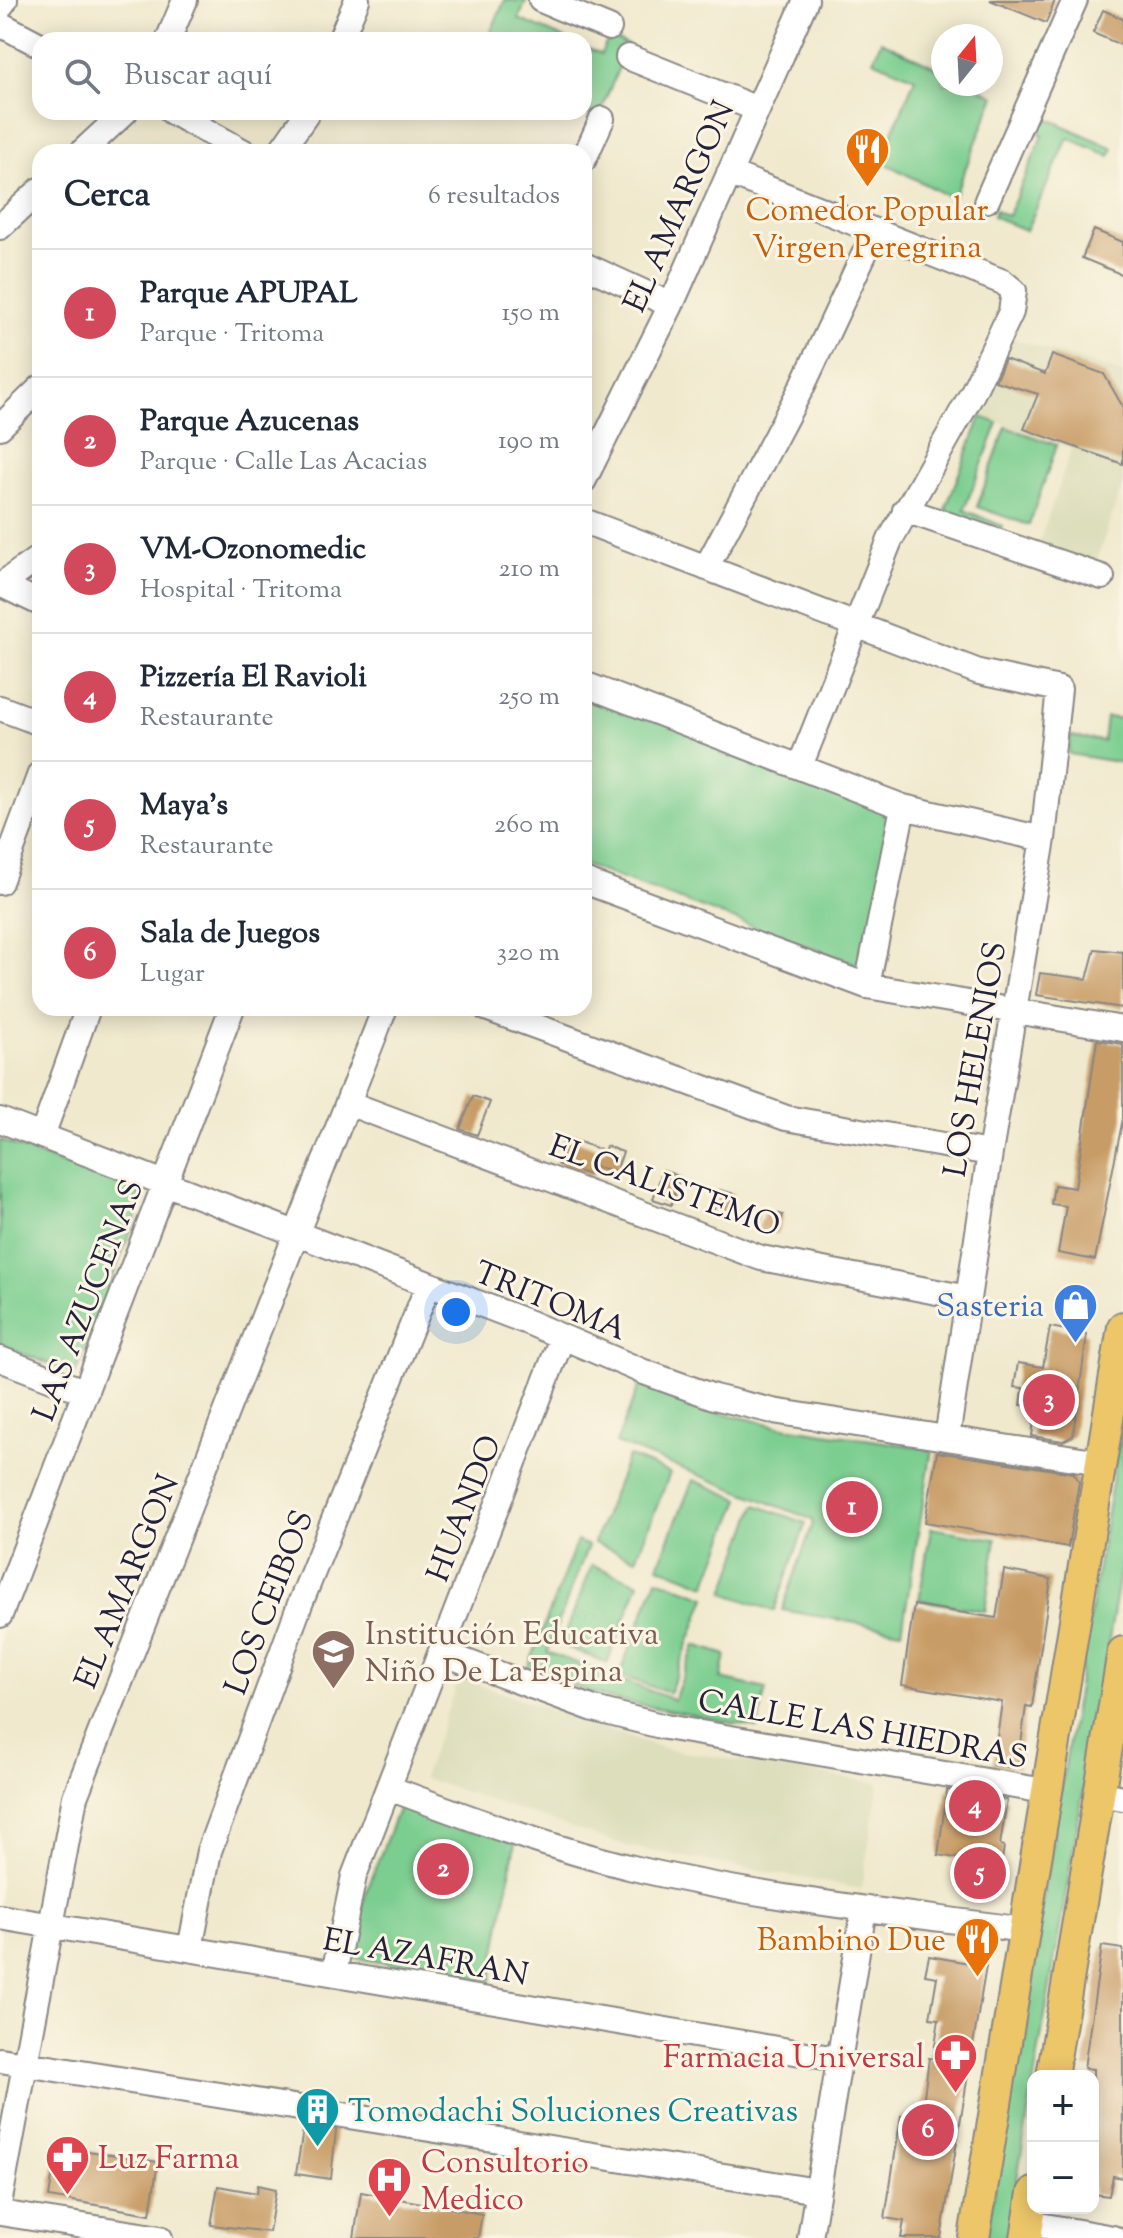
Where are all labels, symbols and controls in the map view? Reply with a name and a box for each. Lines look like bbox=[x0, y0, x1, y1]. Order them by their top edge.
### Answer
north arrow bbox=[931, 24, 1003, 96]
search box bbox=[32, 32, 592, 120]
icon: search bbox=[60, 54, 104, 98]
text: Buscar aquí bbox=[124, 55, 272, 98]
street label: EL AMARGON bbox=[613, 94, 748, 320]
restaurant icon: Comedor Popular Virgen Peregrina bbox=[843, 126, 891, 189]
text: Cerca bbox=[64, 172, 150, 221]
text: 6 resultados bbox=[428, 178, 560, 215]
place label: Comedor Popular Virgen Peregrina bbox=[746, 189, 988, 272]
text: Parque APUPAL bbox=[140, 273, 358, 316]
text: 1 bbox=[86, 295, 94, 332]
text: 150 m bbox=[501, 295, 560, 332]
text: Parque · Tritoma bbox=[140, 316, 324, 353]
text: Parque Azucenas bbox=[140, 401, 359, 444]
text: 2 bbox=[84, 423, 96, 460]
text: 190 m bbox=[498, 423, 560, 460]
text: Parque · Calle Las Acacias bbox=[140, 444, 427, 481]
text: VM-Ozonomedic bbox=[140, 529, 366, 572]
text: 3 bbox=[85, 551, 95, 588]
text: 210 m bbox=[498, 551, 560, 588]
text: Hospital · Tritoma bbox=[140, 572, 342, 609]
text: Pizzería El Ravioli bbox=[140, 657, 367, 700]
text: 4 bbox=[83, 679, 97, 716]
text: 250 m bbox=[498, 679, 560, 716]
text: Restaurante bbox=[140, 700, 274, 737]
text: Maya's bbox=[140, 785, 228, 828]
text: 5 bbox=[86, 807, 94, 844]
text: 260 m bbox=[494, 807, 560, 844]
text: Restaurante bbox=[140, 828, 274, 865]
text: Sala de Juegos bbox=[140, 913, 320, 956]
text: 6 bbox=[84, 935, 96, 972]
text: 320 m bbox=[497, 935, 560, 972]
street label: LOS HELENIOS bbox=[934, 938, 1020, 1181]
text: Lugar bbox=[140, 956, 205, 993]
street label: EL CALISTEMO bbox=[542, 1125, 786, 1251]
street label: LAS AZUCENAS bbox=[23, 1174, 157, 1429]
street label: TRITOMA bbox=[467, 1251, 633, 1354]
shop icon: Sasteria bbox=[1051, 1281, 1099, 1344]
place label: Sasteria bbox=[936, 1285, 1044, 1331]
your location bbox=[436, 1292, 476, 1332]
pin: 3 bbox=[1023, 1370, 1075, 1430]
street label: HUANDO bbox=[417, 1429, 515, 1589]
street label: EL AMARGON bbox=[65, 1468, 193, 1696]
pin: 1 bbox=[826, 1477, 878, 1537]
street label: LOS CEIBOS bbox=[214, 1504, 327, 1702]
place label: Institución Educativa Niño De La Espina bbox=[365, 1613, 659, 1696]
school or university icon: Institución Educativa Niño De La Espina bbox=[310, 1627, 358, 1690]
street label: CALLE LAS HIEDRAS bbox=[694, 1679, 1031, 1783]
pin: 4 bbox=[949, 1776, 1001, 1836]
pin: 2 bbox=[417, 1839, 469, 1899]
pin: 5 bbox=[954, 1843, 1006, 1903]
restaurant icon: Bambino Due bbox=[953, 1915, 1001, 1978]
street label: EL AZAFRAN bbox=[319, 1918, 532, 2000]
place label: Bambino Due bbox=[757, 1919, 946, 1965]
pharmacy icon: Farmacia Universal bbox=[932, 2032, 980, 2095]
place label: Farmacia Universal bbox=[663, 2036, 925, 2082]
map controls bbox=[1027, 2070, 1099, 2214]
button: + bbox=[1027, 2070, 1099, 2142]
building icon: Tomodachi Soluciones Creativas bbox=[293, 2086, 341, 2149]
place label: Tomodachi Soluciones Creativas bbox=[348, 2090, 798, 2136]
pin: 6 bbox=[902, 2100, 954, 2160]
pharmacy icon: Luz Farma bbox=[43, 2133, 91, 2196]
place label: Luz Farma bbox=[98, 2137, 240, 2183]
place label: Consultorio Medico bbox=[421, 2141, 589, 2224]
button: − bbox=[1027, 2142, 1099, 2214]
hospital icon: Consultorio Medico bbox=[366, 2155, 414, 2218]

